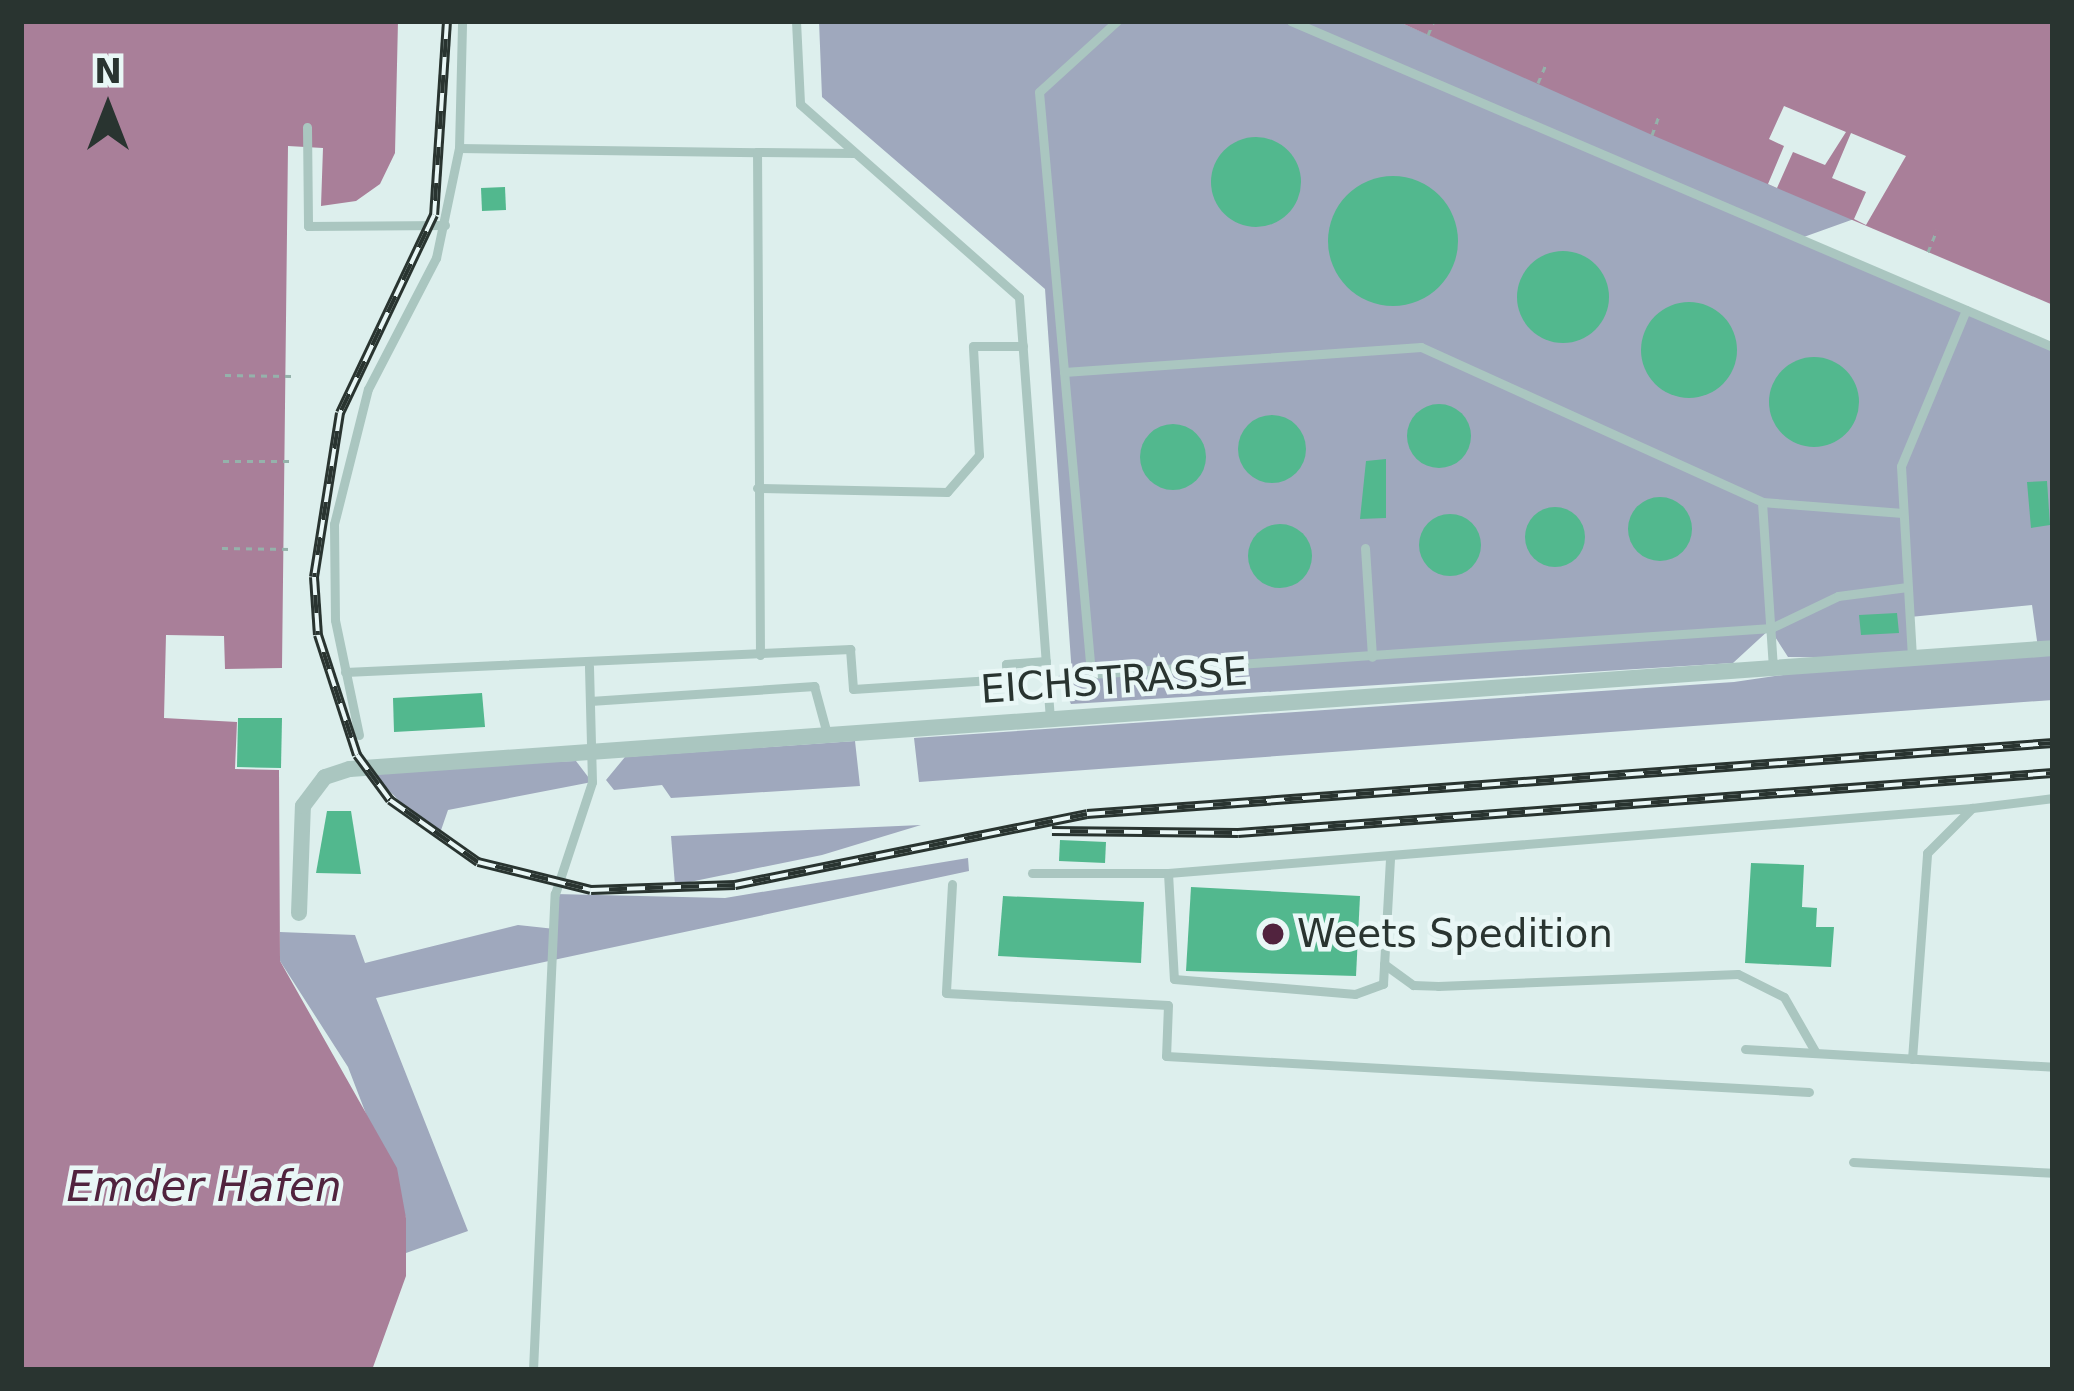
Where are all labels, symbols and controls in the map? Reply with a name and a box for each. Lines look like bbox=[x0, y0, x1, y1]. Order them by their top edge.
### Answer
north arrow bbox=[48, 48, 168, 168]
text: N bbox=[94, 52, 122, 91]
street label: EICHSTRASSE bbox=[979, 648, 1249, 714]
place label: Weets Spedition bbox=[1297, 911, 1613, 957]
marker: Weets Spedition bbox=[1260, 921, 1286, 947]
water label: Emder Hafen bbox=[66, 1162, 342, 1212]

